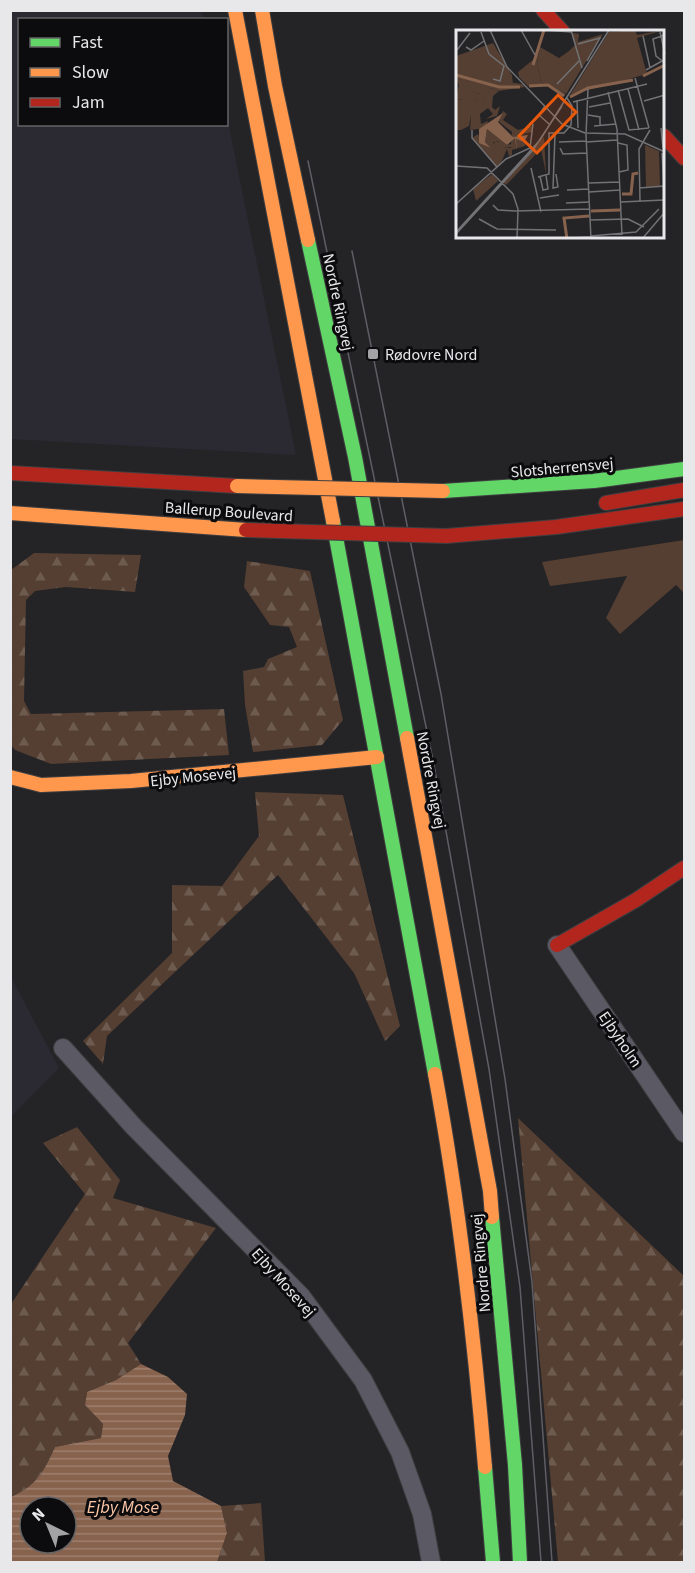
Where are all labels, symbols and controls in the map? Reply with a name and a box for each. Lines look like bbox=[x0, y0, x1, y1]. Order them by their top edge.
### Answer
legend bbox=[18, 18, 228, 126]
text: Fast bbox=[72, 30, 103, 55]
inset map bbox=[456, 30, 665, 238]
text: Slow bbox=[72, 60, 109, 85]
text: Jam bbox=[72, 90, 105, 115]
street label: Nordre Ringvej bbox=[317, 252, 359, 353]
place label: Rødovre Nord bbox=[385, 344, 477, 366]
marker: Rødovre Nord bbox=[366, 347, 380, 361]
street label: Slotsherrensvej bbox=[510, 453, 614, 483]
street label: Ballerup Boulevard bbox=[164, 497, 294, 527]
street label: Nordre Ringvej bbox=[411, 730, 451, 831]
street label: Ejby Mosevej bbox=[149, 762, 237, 792]
street label: Ejbyholm bbox=[593, 1007, 647, 1072]
street label: Nordre Ringvej bbox=[466, 1213, 496, 1313]
street label: Ejby Mosevej bbox=[246, 1243, 320, 1322]
north arrow bbox=[18, 1495, 78, 1555]
water label: Ejby Mose bbox=[87, 1495, 159, 1520]
text: N bbox=[27, 1503, 50, 1526]

